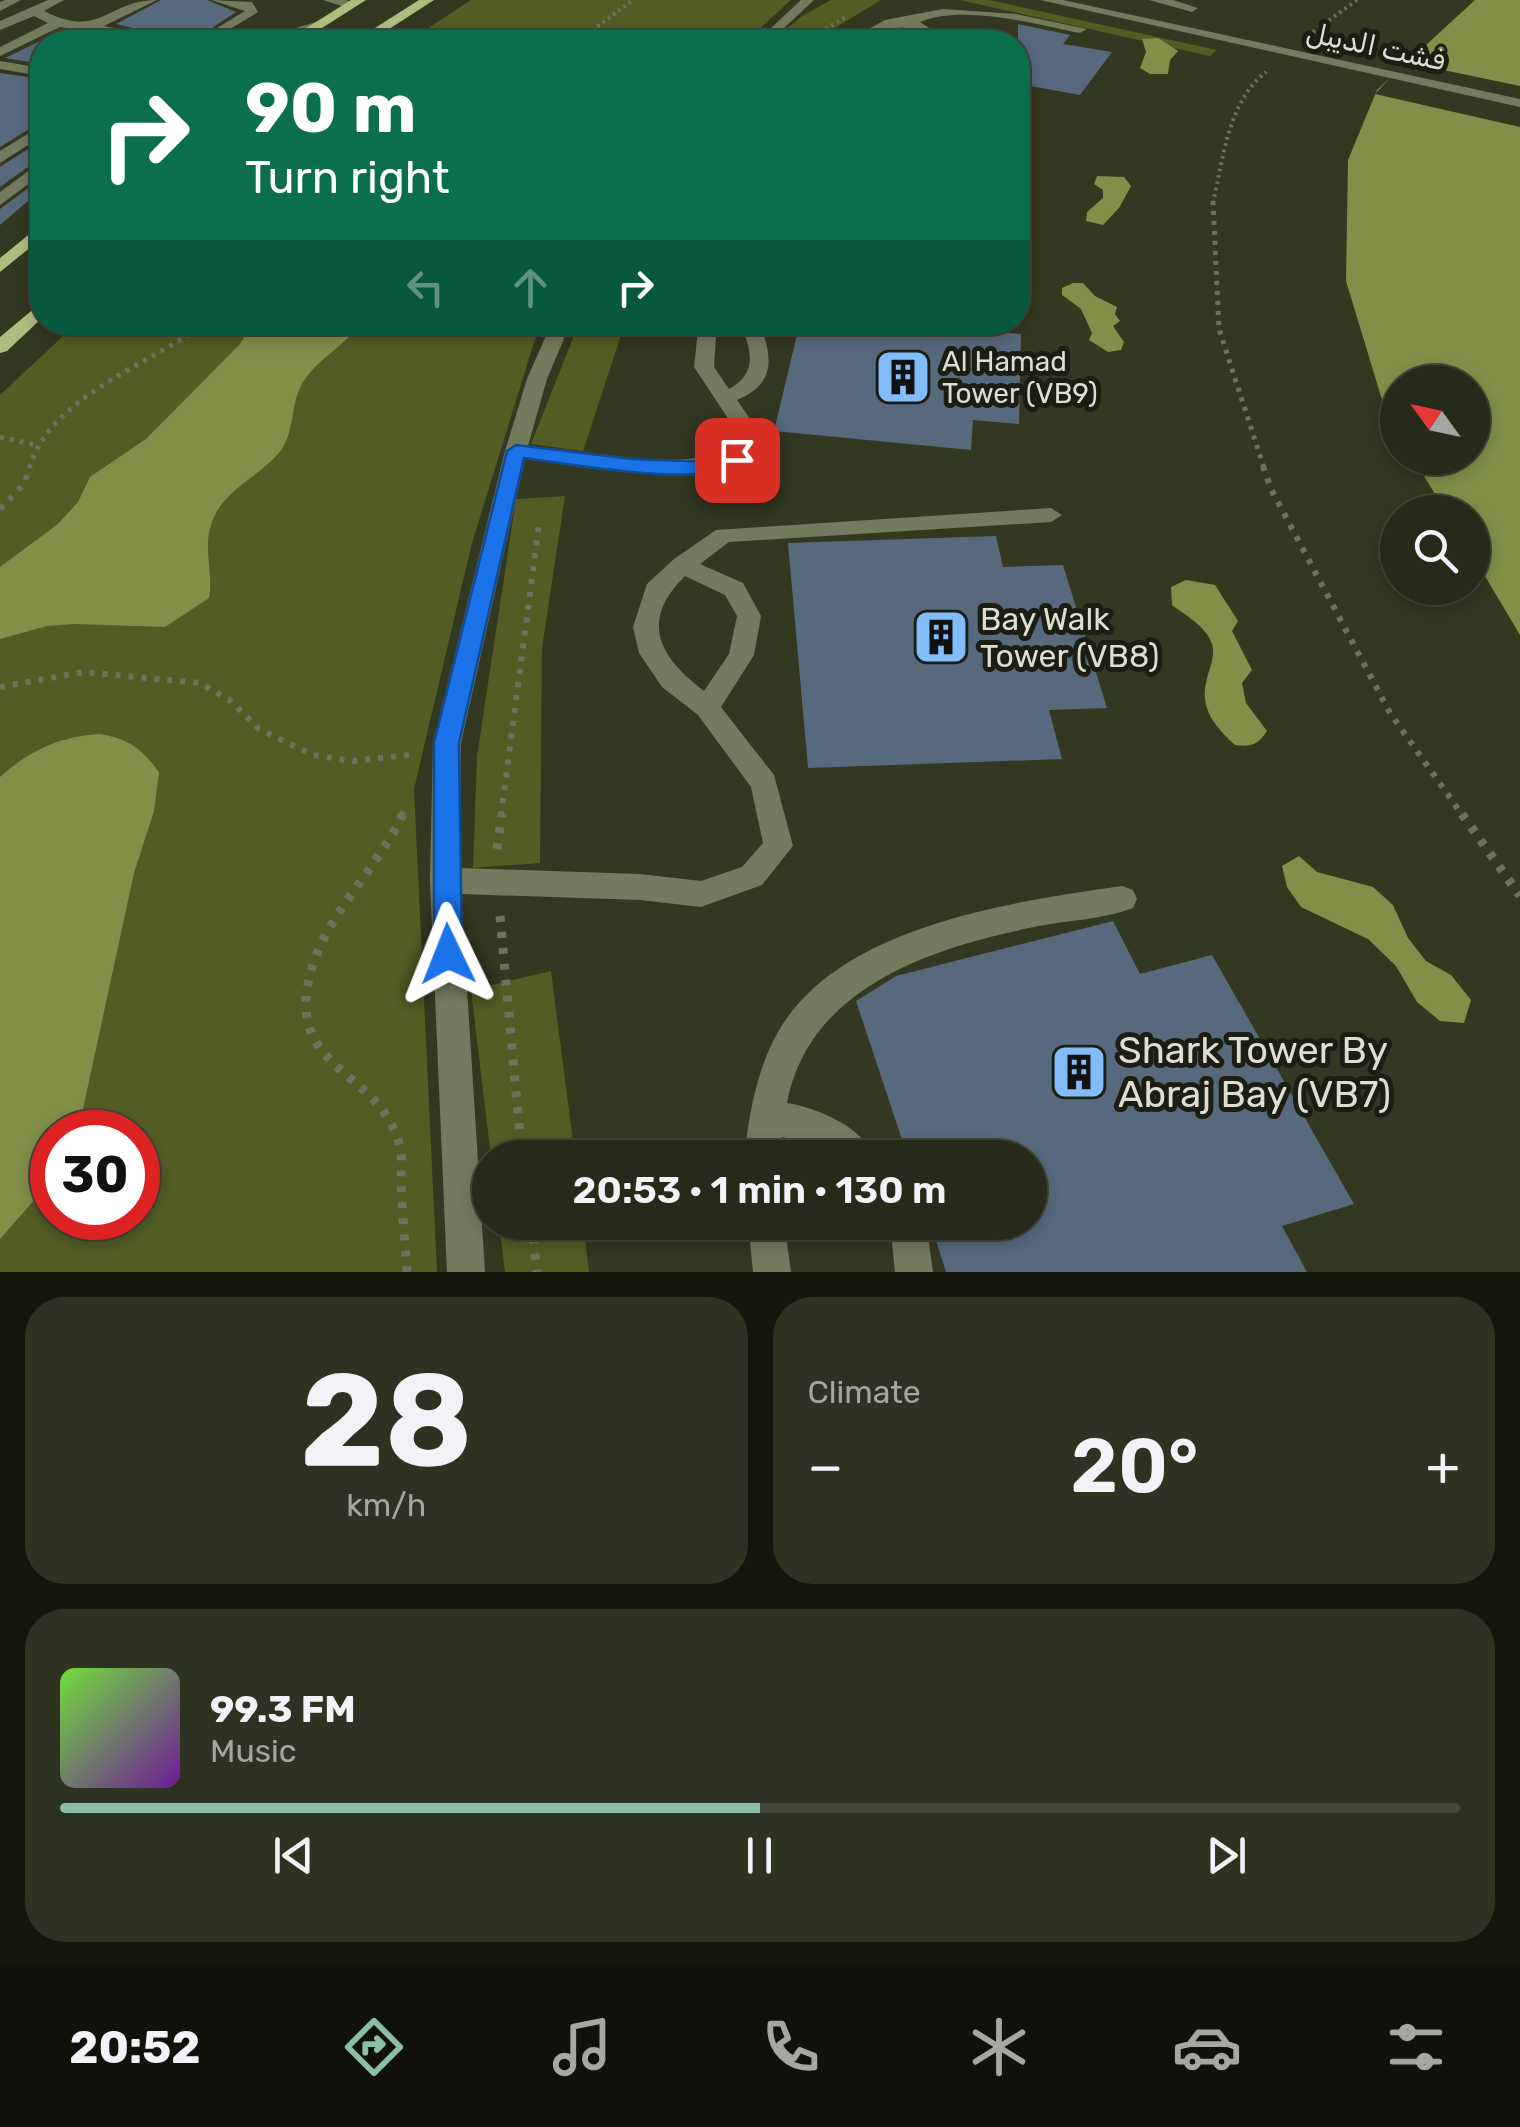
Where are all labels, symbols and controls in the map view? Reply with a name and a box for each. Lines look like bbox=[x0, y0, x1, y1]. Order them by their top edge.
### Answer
street label: فشت الديبل bbox=[1303, 16, 1448, 77]
text: 90 m bbox=[245, 67, 417, 150]
icon: right bbox=[80, 70, 210, 200]
text: Turn right bbox=[245, 151, 449, 204]
icon: left bbox=[398, 260, 453, 315]
icon: ahead bbox=[503, 260, 558, 315]
icon: right bbox=[608, 260, 663, 315]
place label: Al Hamad Tower (VB9) bbox=[942, 345, 1098, 410]
building icon: Al Hamad Tower (VB9) bbox=[873, 347, 933, 407]
north arrow bbox=[1380, 365, 1490, 475]
map controls bbox=[1380, 365, 1490, 605]
pin bbox=[695, 418, 780, 503]
icon: arrive bbox=[710, 433, 765, 488]
button: search bbox=[1380, 495, 1490, 605]
place label: Bay Walk Tower (VB8) bbox=[980, 600, 1159, 675]
building icon: Bay Walk Tower (VB8) bbox=[911, 607, 971, 667]
position arrow bbox=[396, 902, 500, 1006]
place label: Shark Tower By Abraj Bay (VB7) bbox=[1118, 1027, 1391, 1117]
building icon: Shark Tower By Abraj Bay (VB7) bbox=[1049, 1042, 1109, 1102]
speed limit sign: 30 bbox=[30, 1110, 160, 1240]
text: 20:53 · 1 min · 130 m bbox=[573, 1167, 947, 1213]
text: 28 bbox=[300, 1343, 473, 1498]
text: Climate bbox=[808, 1373, 921, 1411]
text: 20° bbox=[1070, 1422, 1199, 1511]
text: − bbox=[808, 1434, 843, 1499]
text: + bbox=[1426, 1434, 1460, 1499]
text: km/h bbox=[346, 1486, 426, 1524]
text: 99.3 FM bbox=[210, 1686, 356, 1732]
text: Music bbox=[210, 1732, 296, 1770]
icon: previous bbox=[266, 1828, 321, 1883]
icon: pause bbox=[732, 1828, 787, 1883]
icon: next bbox=[1199, 1828, 1254, 1883]
icon: directions bbox=[339, 2012, 409, 2082]
icon: music bbox=[547, 2012, 617, 2082]
icon: phone bbox=[756, 2012, 826, 2082]
icon: climate bbox=[964, 2012, 1034, 2082]
icon: car bbox=[1172, 2012, 1242, 2082]
icon: filters bbox=[1381, 2012, 1451, 2082]
text: 20:52 bbox=[69, 2021, 201, 2074]

